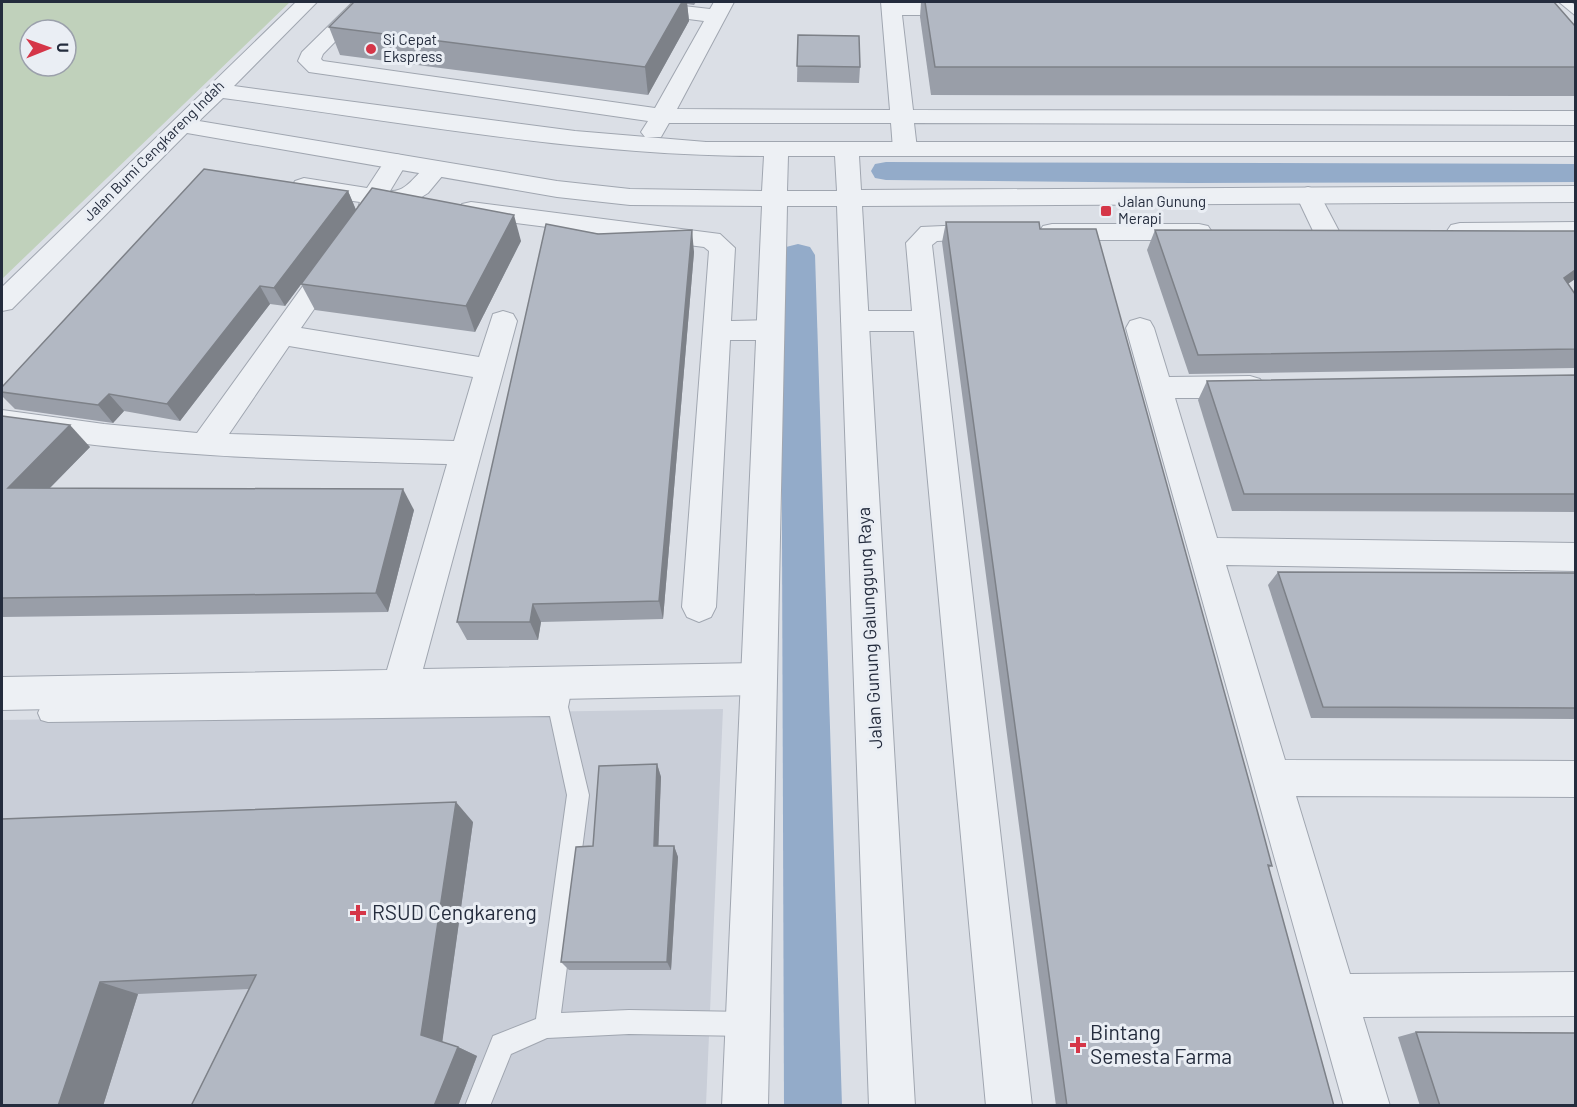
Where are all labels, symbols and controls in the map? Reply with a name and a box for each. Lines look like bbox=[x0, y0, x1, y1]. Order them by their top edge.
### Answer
north arrow bbox=[18, 18, 78, 78]
place label: Si Cepat Ekspress bbox=[383, 30, 442, 65]
marker: Si Cepat Ekspress bbox=[364, 42, 378, 56]
text: U bbox=[54, 43, 73, 53]
street label: Jalan Bumi Cengkareng Indah bbox=[79, 76, 227, 224]
place label: Jalan Gunung Merapi bbox=[1118, 192, 1206, 227]
marker: Jalan Gunung Merapi bbox=[1099, 204, 1113, 218]
street label: Jalan Gunung Galunggung Raya bbox=[852, 507, 886, 749]
place label: RSUD Cengkareng bbox=[372, 899, 537, 924]
marker: RSUD Cengkareng bbox=[349, 904, 367, 922]
place label: Bintang Semesta Farma bbox=[1090, 1019, 1232, 1068]
marker: Bintang Semesta Farma bbox=[1071, 1038, 1085, 1052]

